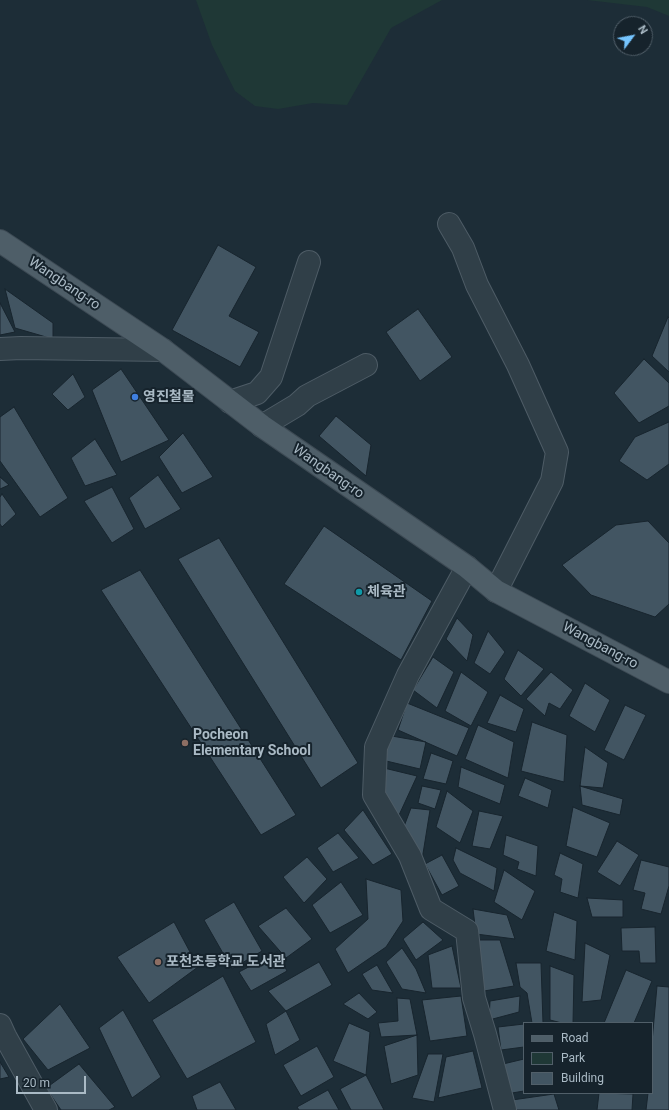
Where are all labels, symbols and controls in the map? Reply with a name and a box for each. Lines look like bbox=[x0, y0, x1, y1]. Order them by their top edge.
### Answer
north arrow bbox=[613, 16, 653, 56]
text: N bbox=[635, 23, 650, 37]
street label: Wangbang-ro bbox=[25, 254, 103, 314]
place label: 영진철물 bbox=[143, 389, 195, 405]
marker: 영진철물 bbox=[130, 392, 140, 402]
street label: Wangbang-ro bbox=[289, 441, 367, 503]
place label: 체육관 bbox=[367, 584, 406, 600]
marker: 체육관 bbox=[354, 587, 364, 597]
street label: Wangbang-ro bbox=[559, 619, 641, 673]
place label: Pocheon Elementary School bbox=[193, 727, 311, 760]
marker: Pocheon Elementary School bbox=[180, 738, 190, 748]
place label: 포천초등학교 도서관 bbox=[166, 954, 285, 970]
marker: 포천초등학교 도서관 bbox=[153, 957, 163, 967]
legend bbox=[523, 1022, 653, 1094]
text: Road bbox=[561, 1031, 589, 1045]
text: Park bbox=[561, 1051, 585, 1065]
scale bar bbox=[18, 1068, 88, 1094]
text: Building bbox=[561, 1071, 604, 1085]
text: 20 m bbox=[23, 1076, 50, 1090]

